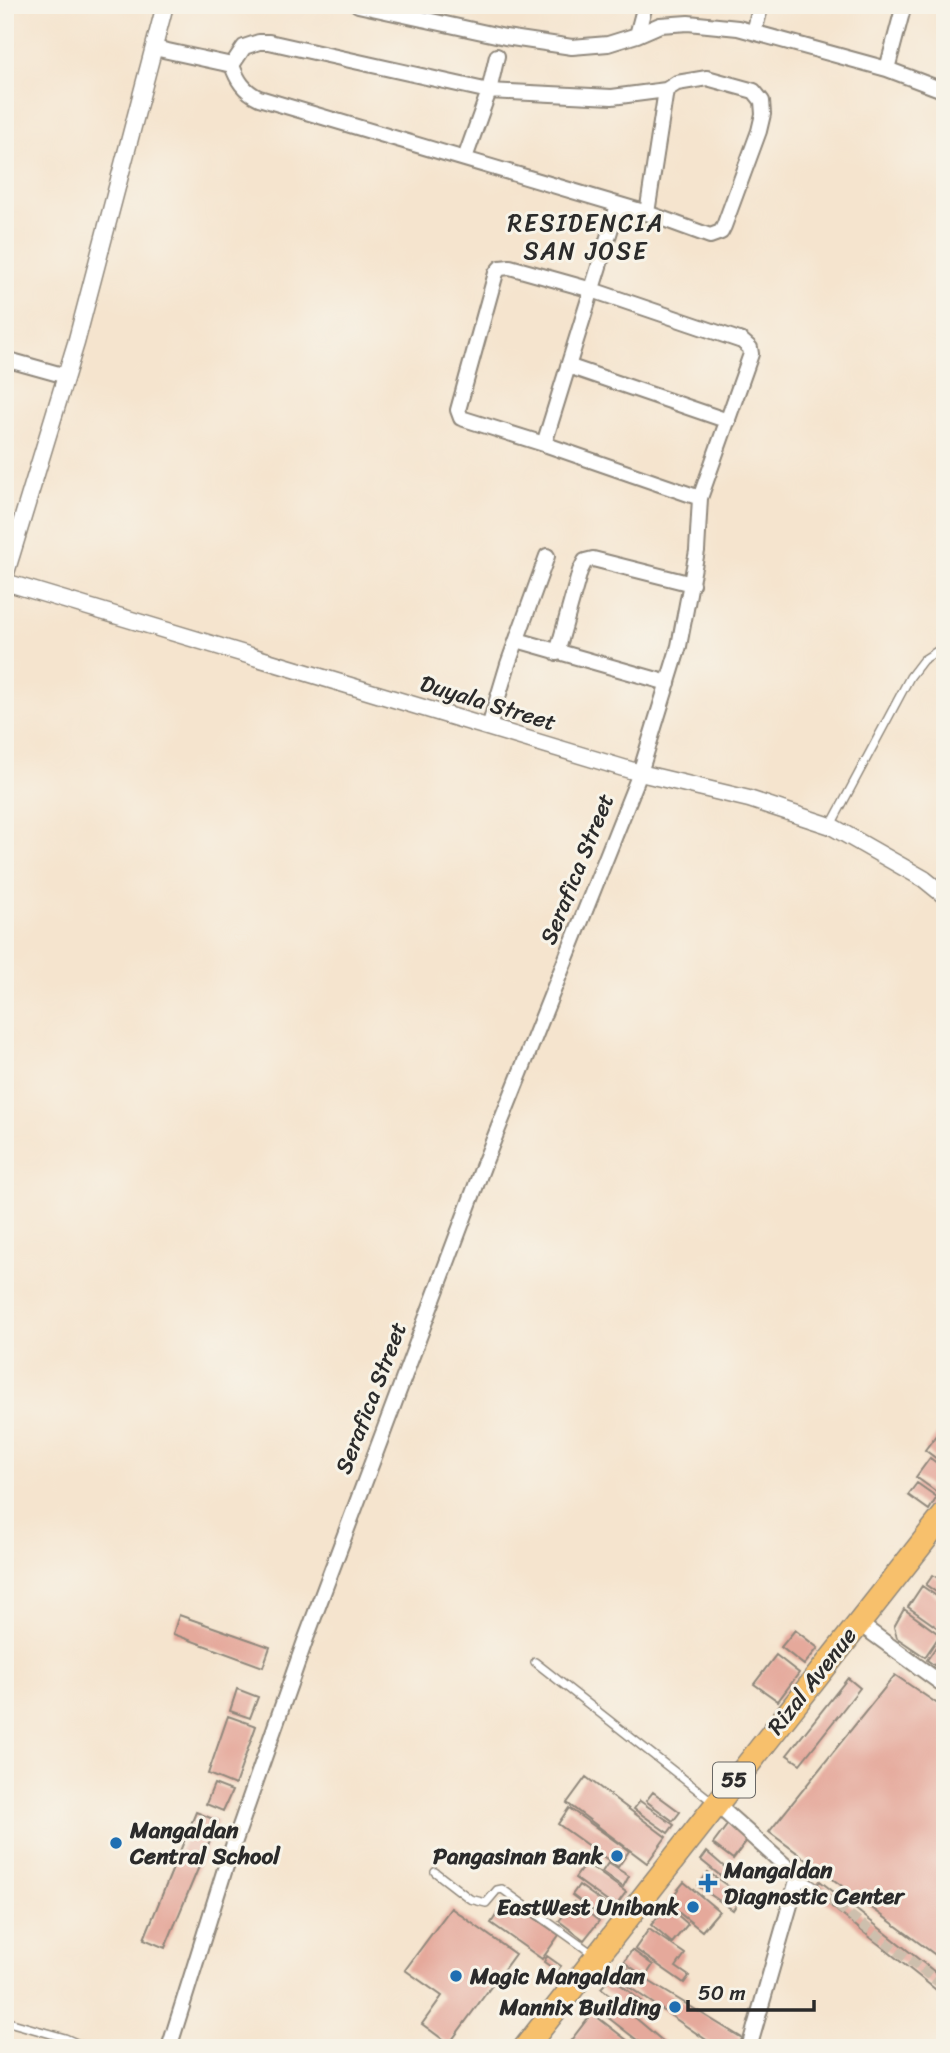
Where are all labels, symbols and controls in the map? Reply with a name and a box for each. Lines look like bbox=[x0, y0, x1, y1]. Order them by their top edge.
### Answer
district label: RESIDENCIA SAN JOSE bbox=[508, 202, 665, 272]
street label: Duyala Street bbox=[415, 663, 561, 743]
street label: Serafica Street bbox=[528, 787, 626, 951]
street label: Serafica Street bbox=[323, 1316, 419, 1480]
street label: Rizal Avenue bbox=[756, 1618, 868, 1744]
road number: 55 bbox=[713, 1762, 755, 1798]
place label: Mangaldan Central School bbox=[129, 1810, 281, 1877]
marker: Mangaldan Central School bbox=[108, 1835, 124, 1851]
place label: Pangasinan Bank bbox=[433, 1836, 604, 1877]
marker: Pangasinan Bank bbox=[609, 1848, 625, 1864]
place label: Mangaldan Diagnostic Center bbox=[723, 1850, 906, 1917]
marker: Mangaldan Diagnostic Center bbox=[698, 1873, 718, 1893]
place label: EastWest Unibank bbox=[497, 1887, 680, 1928]
marker: EastWest Unibank bbox=[685, 1899, 701, 1915]
place label: Magic Mangaldan bbox=[469, 1956, 646, 1997]
marker: Magic Mangaldan bbox=[448, 1968, 464, 1984]
scale bar bbox=[688, 1969, 814, 2013]
text: 50 m bbox=[698, 1974, 746, 2012]
place label: Mannix Building bbox=[498, 1987, 661, 2028]
marker: Mannix Building bbox=[667, 1999, 683, 2015]

